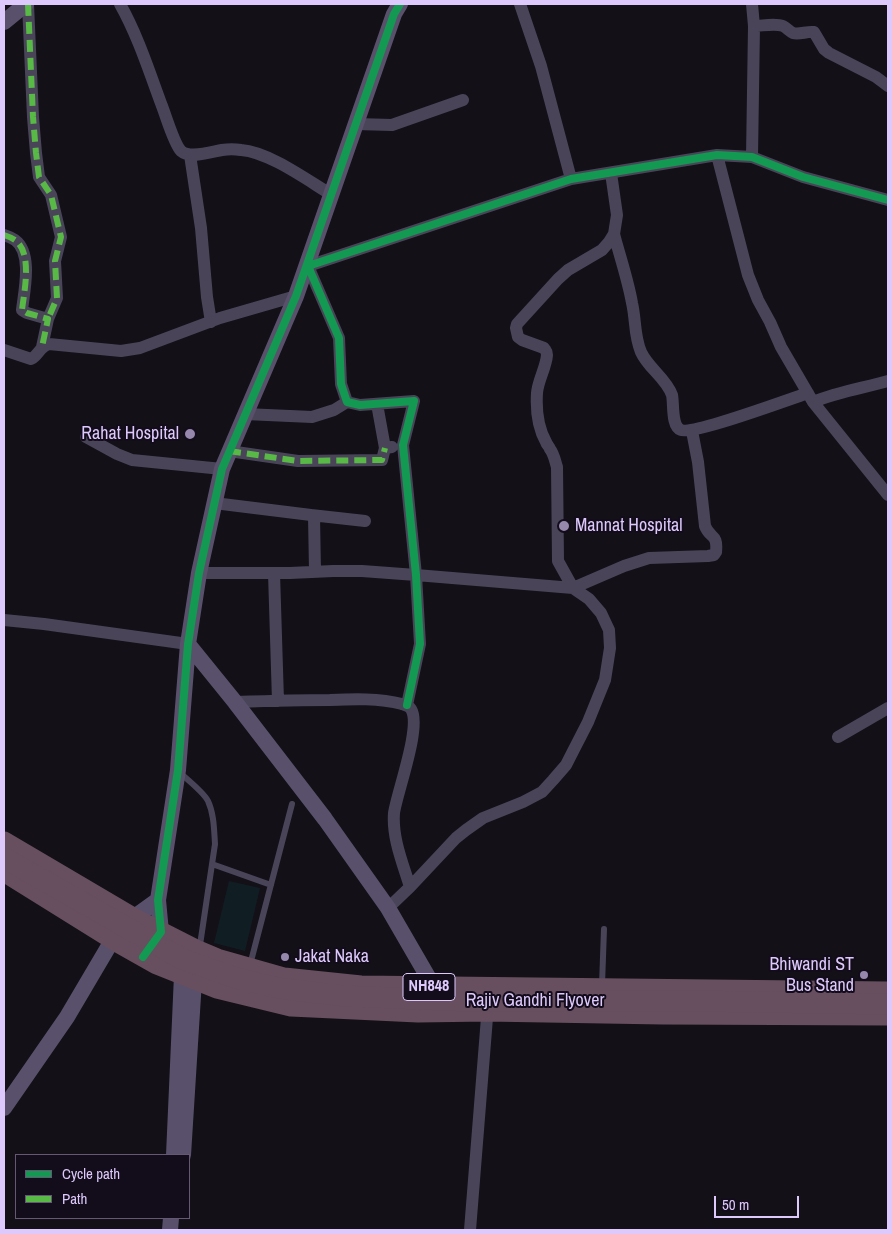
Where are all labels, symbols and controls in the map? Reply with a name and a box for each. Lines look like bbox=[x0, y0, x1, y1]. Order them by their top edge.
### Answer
place label: Rahat Hospital bbox=[81, 423, 179, 445]
marker: Rahat Hospital bbox=[183, 427, 197, 441]
place label: Mannat Hospital bbox=[575, 515, 682, 537]
marker: Mannat Hospital bbox=[557, 519, 571, 533]
place label: Jakat Naka bbox=[295, 946, 369, 968]
marker: Jakat Naka bbox=[279, 951, 291, 963]
place label: Bhiwandi ST Bus Stand bbox=[769, 954, 854, 996]
marker: Bhiwandi ST Bus Stand bbox=[858, 969, 870, 981]
road number: NH848 bbox=[403, 974, 455, 1000]
street label: Rajiv Gandhi Flyover bbox=[466, 990, 604, 1012]
legend bbox=[15, 1154, 190, 1219]
text: Cycle path bbox=[62, 1163, 120, 1184]
scale bar bbox=[717, 1186, 802, 1218]
text: Path bbox=[62, 1188, 87, 1209]
text: 50 m bbox=[722, 1194, 749, 1215]

